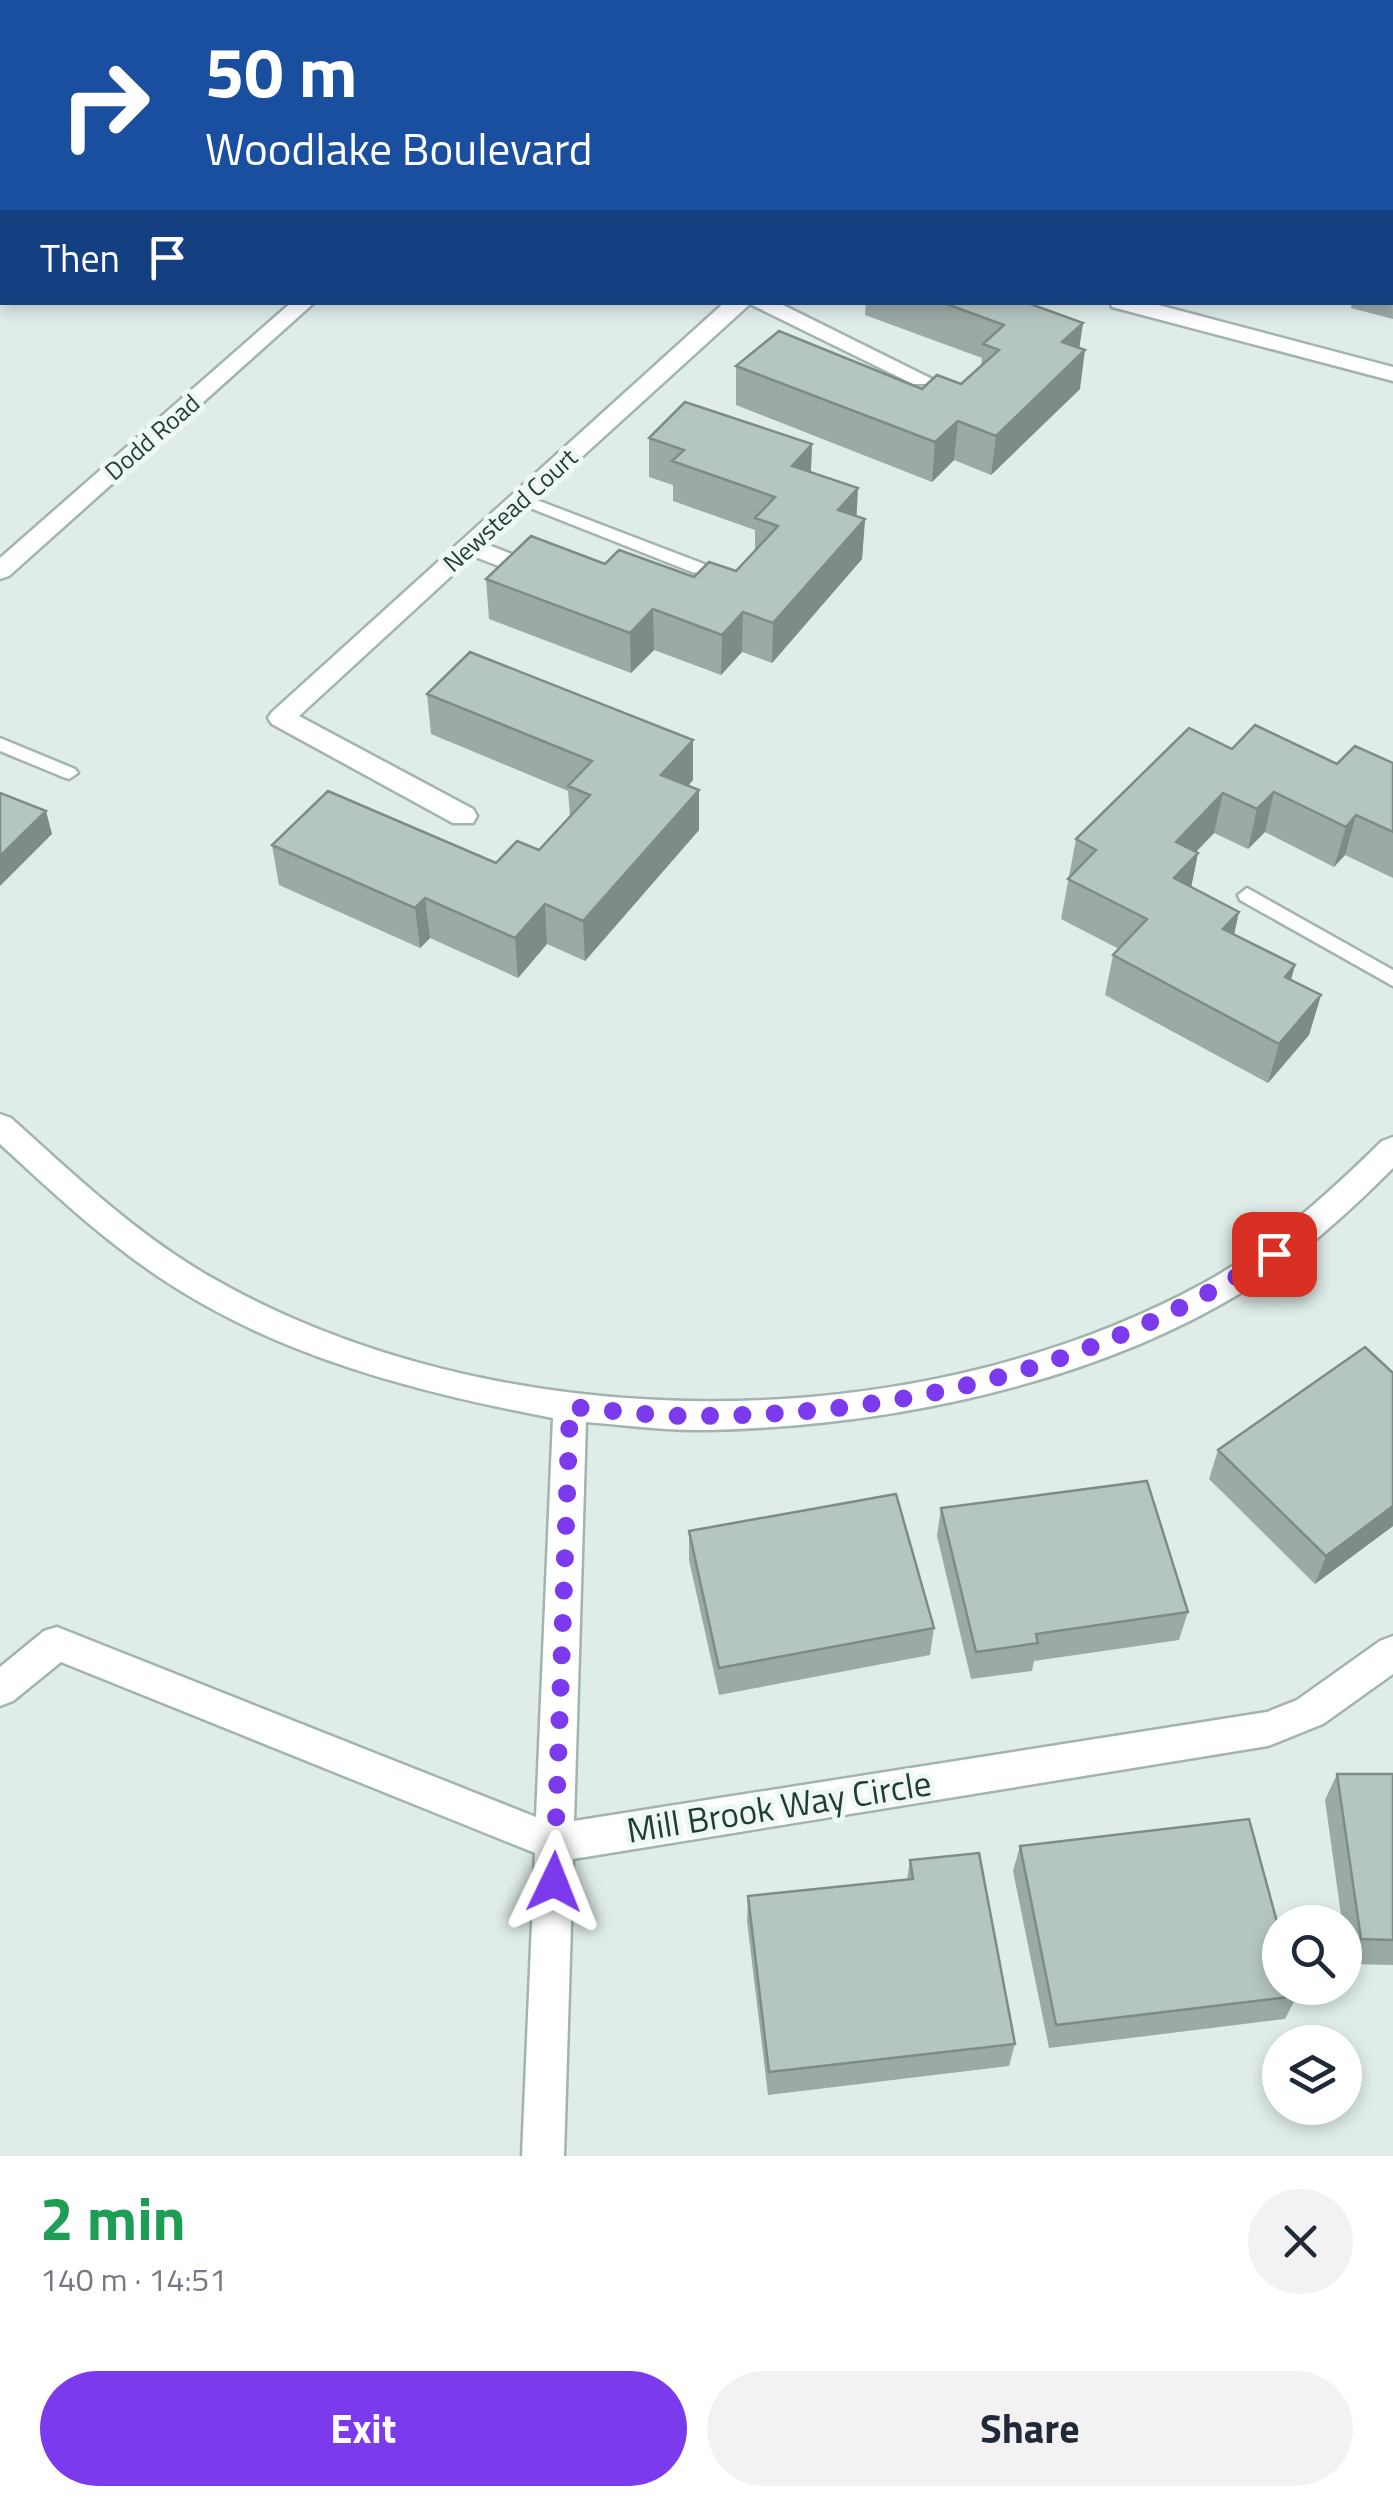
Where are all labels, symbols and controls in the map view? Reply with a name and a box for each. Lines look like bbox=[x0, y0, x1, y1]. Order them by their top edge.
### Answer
text: 50 m bbox=[205, 18, 358, 124]
icon: right bbox=[40, 40, 170, 170]
text: Woodlake Boulevard bbox=[205, 114, 593, 182]
text: Then bbox=[40, 229, 120, 287]
icon: arrive bbox=[140, 230, 195, 285]
street label: Dodd Road bbox=[96, 385, 208, 489]
street label: Newstead Court bbox=[434, 439, 586, 581]
pin bbox=[1232, 1212, 1317, 1297]
icon: arrive bbox=[1247, 1227, 1302, 1282]
street label: Mill Brook Way Circle bbox=[623, 1755, 935, 1857]
position arrow bbox=[502, 1830, 606, 1934]
map controls bbox=[1262, 1905, 1362, 2125]
button: search bbox=[1262, 1905, 1362, 2005]
button: layers bbox=[1262, 2025, 1362, 2125]
text: 2 min bbox=[40, 2172, 186, 2263]
button: close bbox=[1248, 2189, 1353, 2294]
text: 140 m · 14:51 bbox=[40, 2255, 227, 2303]
button: Exit bbox=[40, 2371, 687, 2486]
button: Share bbox=[707, 2371, 1353, 2486]

